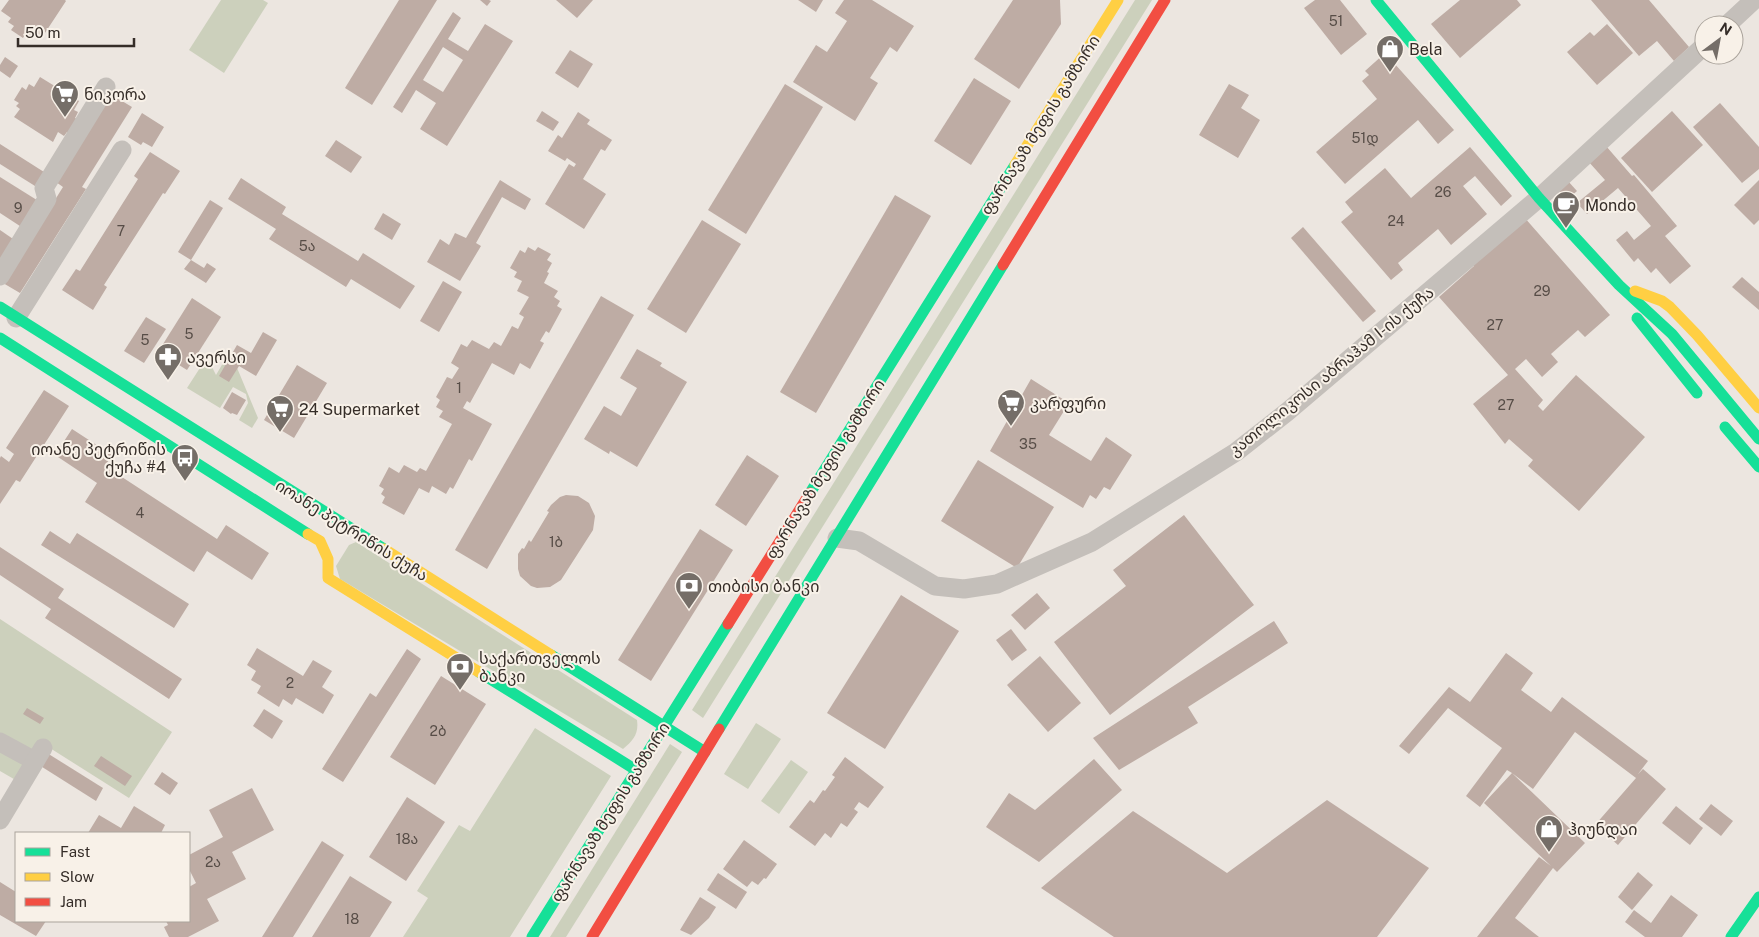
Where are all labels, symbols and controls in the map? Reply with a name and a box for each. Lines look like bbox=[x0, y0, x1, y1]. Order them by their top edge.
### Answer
house number: 51 bbox=[1329, 13, 1343, 29]
scale bar bbox=[18, 15, 134, 47]
north arrow bbox=[1694, 15, 1744, 65]
text: N bbox=[1717, 19, 1735, 39]
text: 50 m bbox=[25, 24, 60, 41]
street label: ფარნავაზ მეფის გამზირი bbox=[977, 32, 1104, 219]
shop icon: Bela bbox=[1375, 34, 1405, 73]
place label: Bela bbox=[1409, 40, 1442, 59]
supermarket icon: ნიკორა bbox=[50, 79, 80, 118]
place label: ნიკორა bbox=[84, 85, 146, 104]
house number: 51დ bbox=[1352, 130, 1379, 147]
house number: 26 bbox=[1434, 184, 1452, 200]
cafe icon: Mondo bbox=[1551, 190, 1581, 229]
place label: Mondo bbox=[1585, 196, 1636, 215]
house number: 9 bbox=[14, 200, 23, 216]
house number: 24 bbox=[1387, 213, 1405, 229]
house number: 7 bbox=[117, 223, 125, 239]
house number: 5ა bbox=[299, 238, 315, 254]
street label: კათოლიკოსი აბრაჰამ I-ის ქუჩა bbox=[1225, 283, 1438, 461]
house number: 29 bbox=[1533, 283, 1551, 299]
house number: 27 bbox=[1487, 317, 1503, 333]
house number: 5 bbox=[185, 326, 194, 342]
house number: 5 bbox=[141, 332, 150, 348]
pharmacy icon: ავერსი bbox=[153, 342, 183, 381]
place label: ავერსი bbox=[187, 348, 246, 367]
street label: ფარნავაზ მეფის გამზირი bbox=[762, 376, 889, 563]
house number: 1 bbox=[456, 380, 462, 396]
supermarket icon: კარფური bbox=[996, 388, 1026, 427]
supermarket icon: 24 Supermarket bbox=[265, 394, 295, 433]
place label: კარფური bbox=[1030, 394, 1106, 413]
house number: 27 bbox=[1498, 397, 1514, 413]
place label: 24 Supermarket bbox=[299, 400, 420, 419]
house number: 35 bbox=[1019, 436, 1037, 452]
place label: იოანე პეტრიწის ქუჩა #4 bbox=[31, 440, 166, 477]
bus stop icon: იოანე პეტრიწის ქუჩა #4 bbox=[170, 443, 200, 482]
street label: იოანე პეტრიწის ქუჩა bbox=[272, 476, 431, 585]
house number: 4 bbox=[136, 505, 145, 521]
house number: 1ბ bbox=[549, 534, 563, 550]
bank icon: თიბისი ბანკი bbox=[674, 571, 704, 610]
place label: თიბისი ბანკი bbox=[708, 577, 819, 596]
place label: საქართველოს ბანკი bbox=[479, 649, 601, 686]
bank icon: საქართველოს ბანკი bbox=[445, 652, 475, 691]
house number: 2 bbox=[286, 675, 294, 691]
street label: ფარნავაზ მეფის გამზირი bbox=[547, 719, 674, 906]
house number: 2ბ bbox=[430, 723, 446, 739]
shop icon: ჰიუნდაი bbox=[1534, 814, 1564, 853]
place label: ჰიუნდაი bbox=[1568, 820, 1637, 840]
house number: 18ა bbox=[396, 831, 418, 847]
legend bbox=[15, 832, 190, 922]
text: Fast bbox=[60, 843, 90, 860]
house number: 2ა bbox=[205, 854, 221, 870]
text: Slow bbox=[60, 868, 95, 885]
text: Jam bbox=[60, 893, 87, 910]
house number: 18 bbox=[345, 911, 359, 927]

